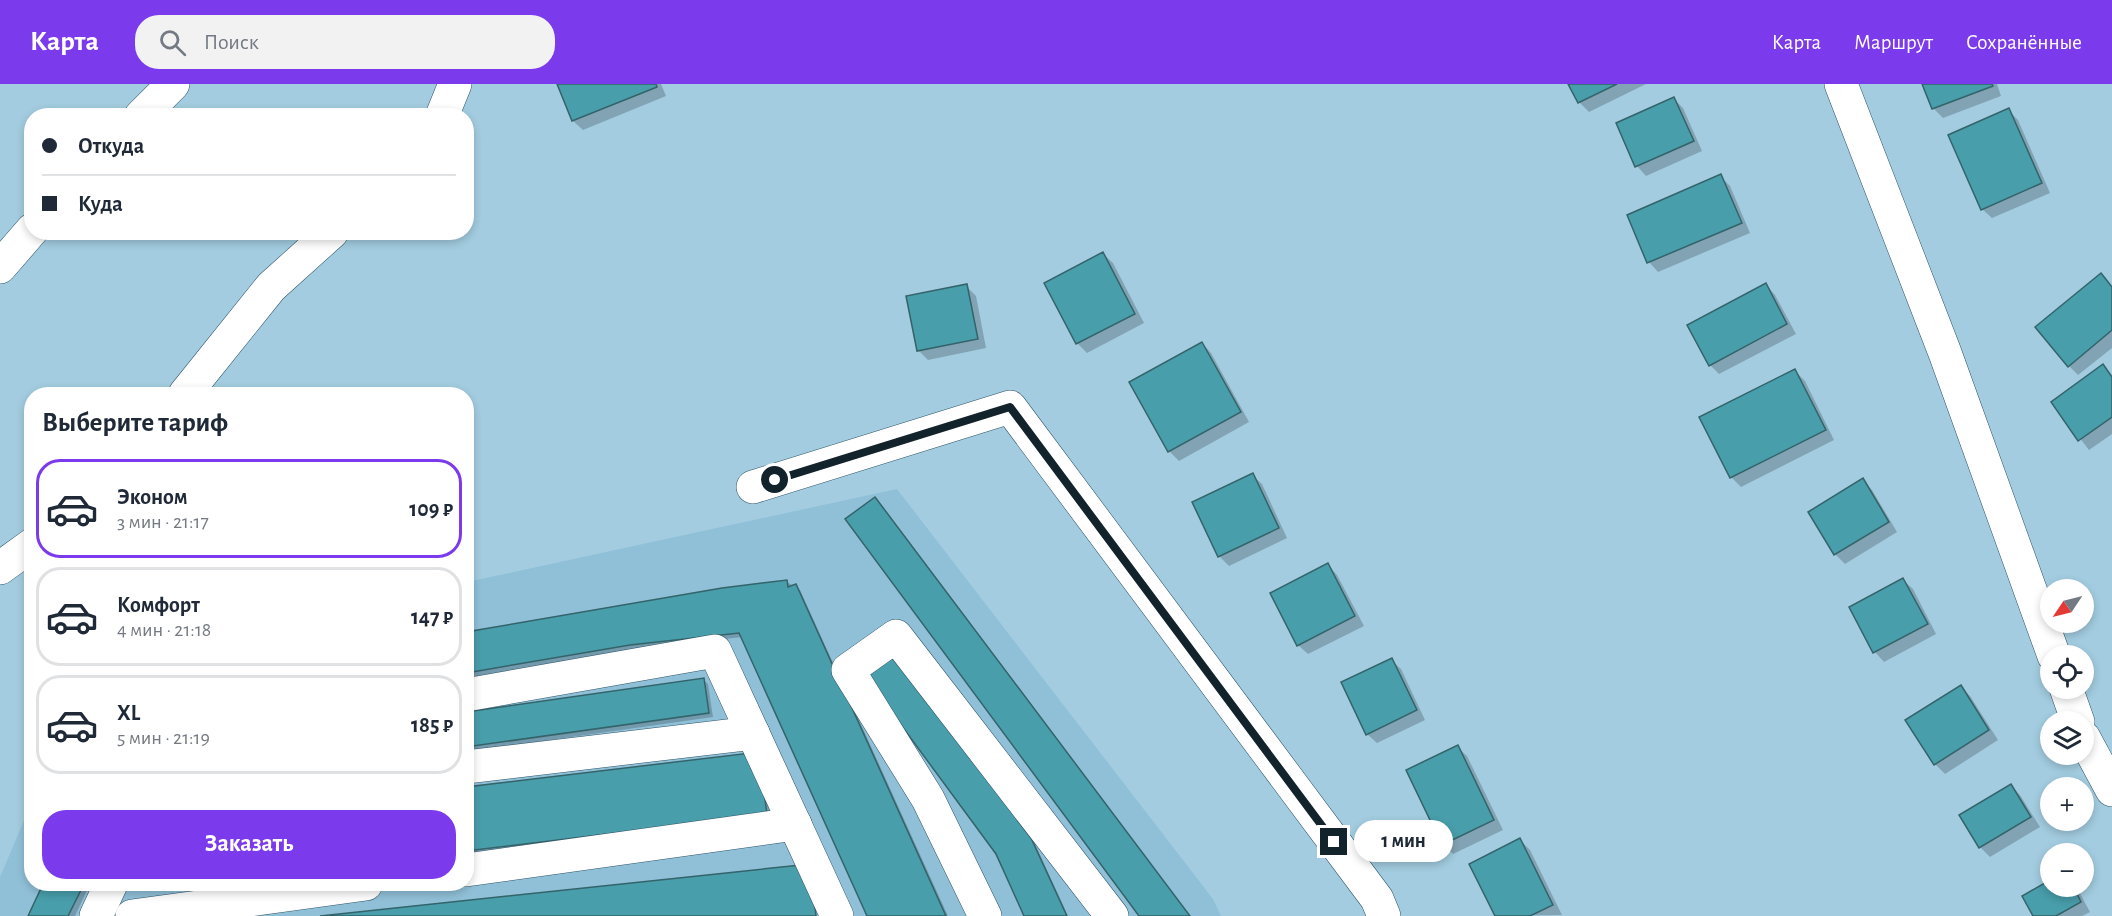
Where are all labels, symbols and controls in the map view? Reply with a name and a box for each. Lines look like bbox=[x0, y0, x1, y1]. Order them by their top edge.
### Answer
search box bbox=[135, 15, 555, 69]
icon: search bbox=[156, 26, 189, 59]
text: Карта bbox=[30, 28, 99, 56]
text: Поиск bbox=[204, 31, 259, 53]
text: Карта bbox=[1772, 32, 1821, 53]
text: Маршрут bbox=[1854, 32, 1933, 53]
text: Сохранённые bbox=[1966, 32, 2082, 53]
text: Откуда bbox=[78, 135, 144, 157]
text: Куда bbox=[78, 193, 123, 215]
text: Выберите тариф bbox=[42, 409, 228, 436]
route start bbox=[761, 466, 788, 493]
icon: car bbox=[45, 482, 99, 536]
text: Эконом bbox=[117, 486, 188, 508]
text: 109 ₽ bbox=[409, 498, 453, 520]
text: 3 мин · 21:17 bbox=[117, 512, 209, 532]
north arrow bbox=[2040, 579, 2094, 633]
map controls bbox=[2040, 579, 2094, 897]
icon: car bbox=[45, 590, 99, 644]
text: Комфорт bbox=[117, 594, 200, 616]
text: 147 ₽ bbox=[411, 606, 453, 628]
text: 4 мин · 21:18 bbox=[117, 620, 211, 640]
button: locate bbox=[2040, 645, 2094, 699]
icon: car bbox=[45, 698, 99, 752]
text: XL bbox=[117, 702, 140, 724]
button: layers bbox=[2040, 711, 2094, 765]
text: 185 ₽ bbox=[411, 714, 453, 736]
text: 5 мин · 21:19 bbox=[117, 728, 210, 748]
button: + bbox=[2040, 777, 2094, 831]
button: Заказать bbox=[42, 810, 456, 879]
callout: 1 мин bbox=[1355, 821, 1454, 863]
route end bbox=[1320, 828, 1347, 855]
text: 1 мин bbox=[1381, 831, 1426, 851]
button: − bbox=[2040, 843, 2094, 897]

